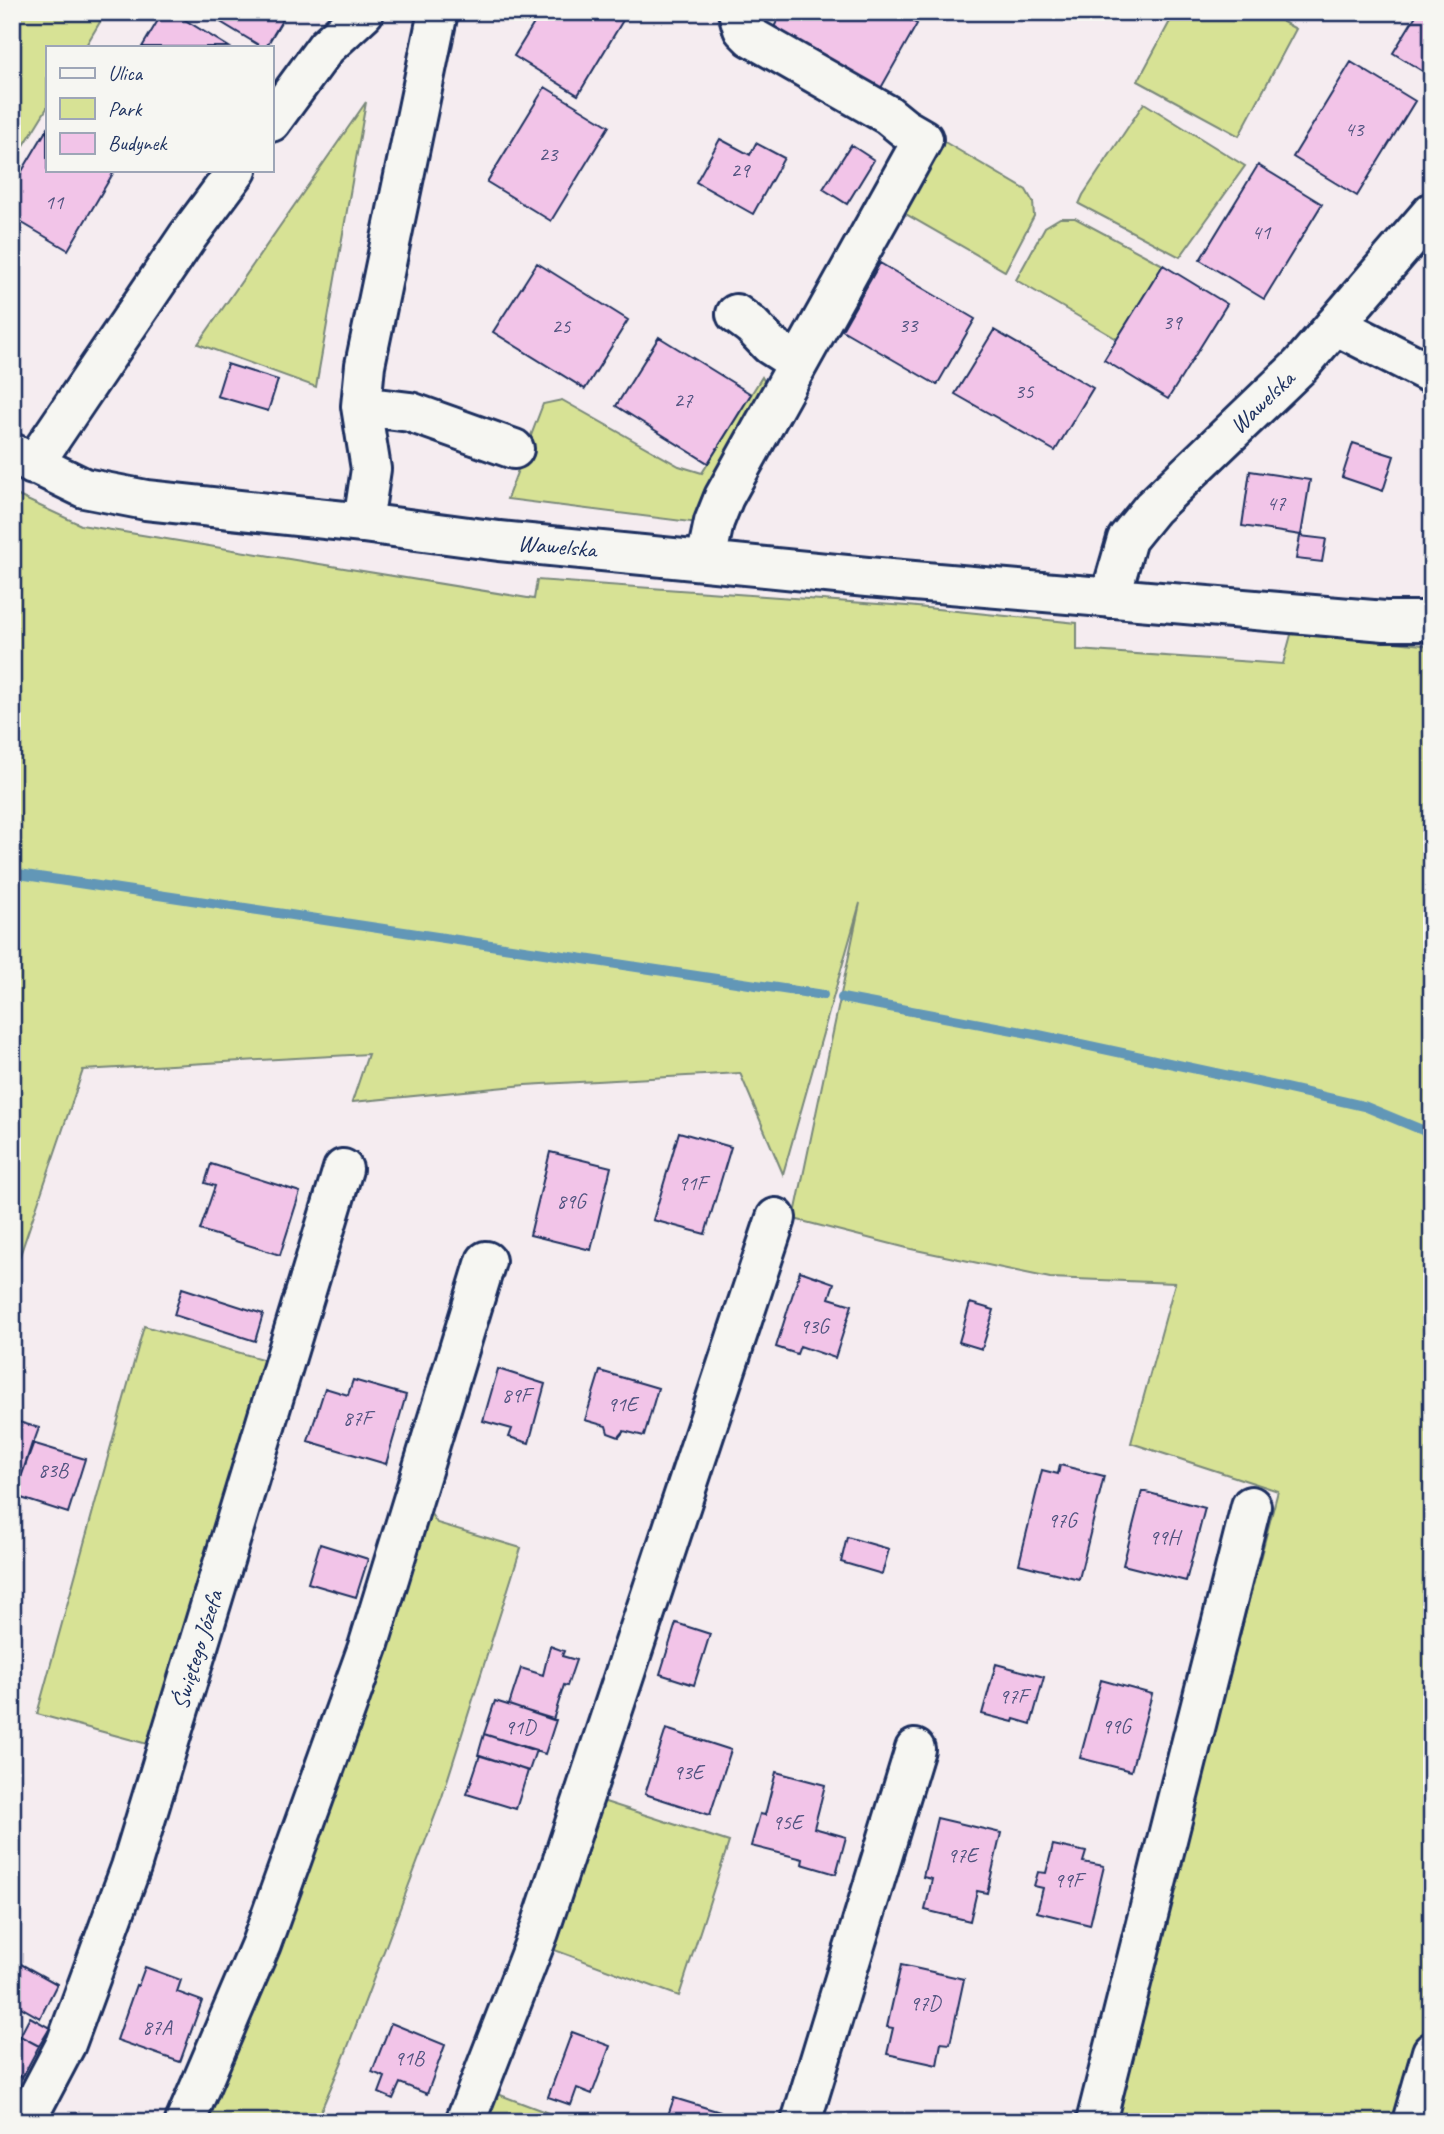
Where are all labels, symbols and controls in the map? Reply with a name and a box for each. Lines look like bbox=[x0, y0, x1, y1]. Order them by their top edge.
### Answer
legend bbox=[46, 46, 273, 172]
text: Ulica bbox=[108, 60, 144, 86]
text: Park bbox=[108, 96, 143, 122]
house number: 43 bbox=[1345, 116, 1365, 142]
text: Budynek bbox=[108, 130, 168, 156]
house number: 23 bbox=[539, 141, 559, 167]
house number: 29 bbox=[731, 157, 751, 183]
house number: 11 bbox=[45, 189, 65, 215]
house number: 41 bbox=[1252, 219, 1272, 245]
house number: 39 bbox=[1163, 309, 1183, 335]
house number: 33 bbox=[899, 312, 919, 338]
house number: 25 bbox=[552, 313, 572, 339]
street label: Wawelska bbox=[1223, 362, 1302, 440]
house number: 35 bbox=[1015, 378, 1035, 404]
house number: 27 bbox=[674, 387, 694, 413]
house number: 47 bbox=[1267, 490, 1287, 516]
street label: Wawelska bbox=[517, 528, 600, 565]
house number: 91F bbox=[678, 1170, 711, 1196]
house number: 89G bbox=[556, 1188, 588, 1214]
house number: 93G bbox=[799, 1313, 831, 1339]
house number: 89F bbox=[502, 1382, 535, 1408]
house number: 91E bbox=[607, 1391, 640, 1417]
house number: 87F bbox=[343, 1405, 376, 1431]
house number: 83B bbox=[38, 1457, 70, 1483]
house number: 97G bbox=[1047, 1507, 1079, 1533]
house number: 99H bbox=[1149, 1524, 1183, 1550]
street label: Świętego Józefa bbox=[165, 1586, 230, 1713]
house number: 97F bbox=[999, 1683, 1032, 1709]
house number: 99G bbox=[1101, 1713, 1133, 1739]
house number: 91D bbox=[504, 1714, 537, 1740]
house number: 93E bbox=[673, 1759, 706, 1785]
house number: 95E bbox=[772, 1809, 805, 1835]
house number: 97E bbox=[947, 1842, 980, 1868]
house number: 99F bbox=[1054, 1867, 1087, 1893]
house number: 97D bbox=[909, 1990, 942, 2016]
house number: 87A bbox=[142, 2014, 173, 2040]
house number: 91B bbox=[394, 2045, 426, 2071]

